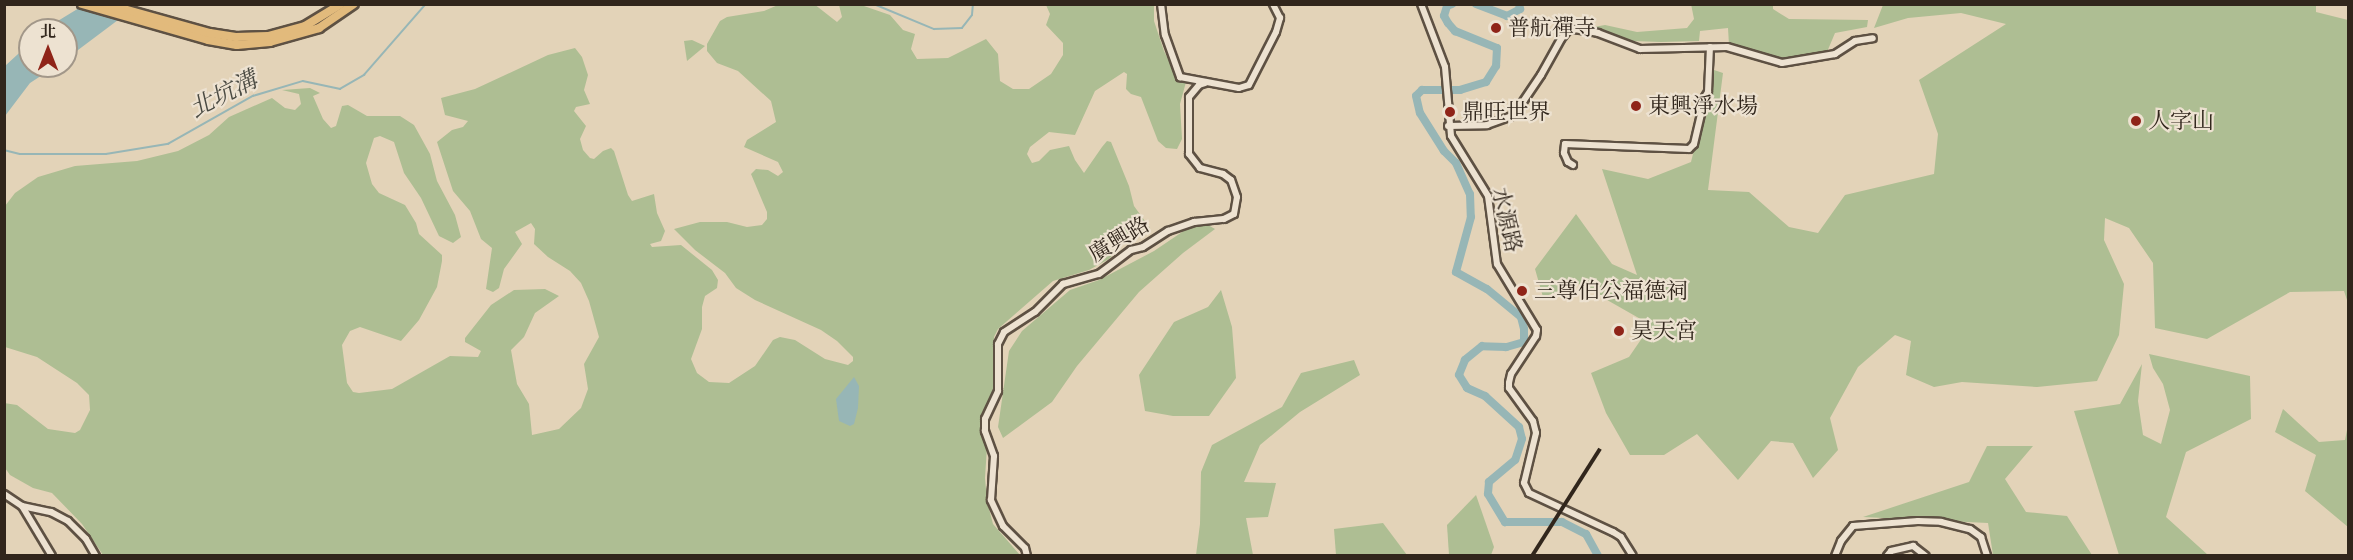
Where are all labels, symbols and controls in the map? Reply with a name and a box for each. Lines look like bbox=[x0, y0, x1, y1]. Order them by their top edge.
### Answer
place label: 普航禪寺 bbox=[1508, 15, 1596, 41]
north arrow bbox=[18, 18, 78, 78]
text: 北 bbox=[40, 21, 56, 42]
marker: 普航禪寺 bbox=[1489, 21, 1503, 35]
water label: 北坑溝 bbox=[184, 65, 262, 123]
place label: 東興淨水場 bbox=[1648, 93, 1758, 119]
place label: 鼎旺世界 bbox=[1462, 99, 1550, 125]
marker: 東興淨水場 bbox=[1629, 99, 1643, 113]
marker: 鼎旺世界 bbox=[1443, 105, 1457, 119]
place label: 人字山 bbox=[2148, 108, 2214, 134]
marker: 人字山 bbox=[2129, 114, 2143, 128]
street label: 水源路 bbox=[1487, 185, 1527, 255]
street label: 廣興路 bbox=[1084, 211, 1154, 267]
place label: 三尊伯公福德祠 bbox=[1534, 278, 1688, 304]
marker: 三尊伯公福德祠 bbox=[1515, 284, 1529, 298]
place label: 昊天宮 bbox=[1631, 318, 1697, 344]
marker: 昊天宮 bbox=[1612, 324, 1626, 338]

